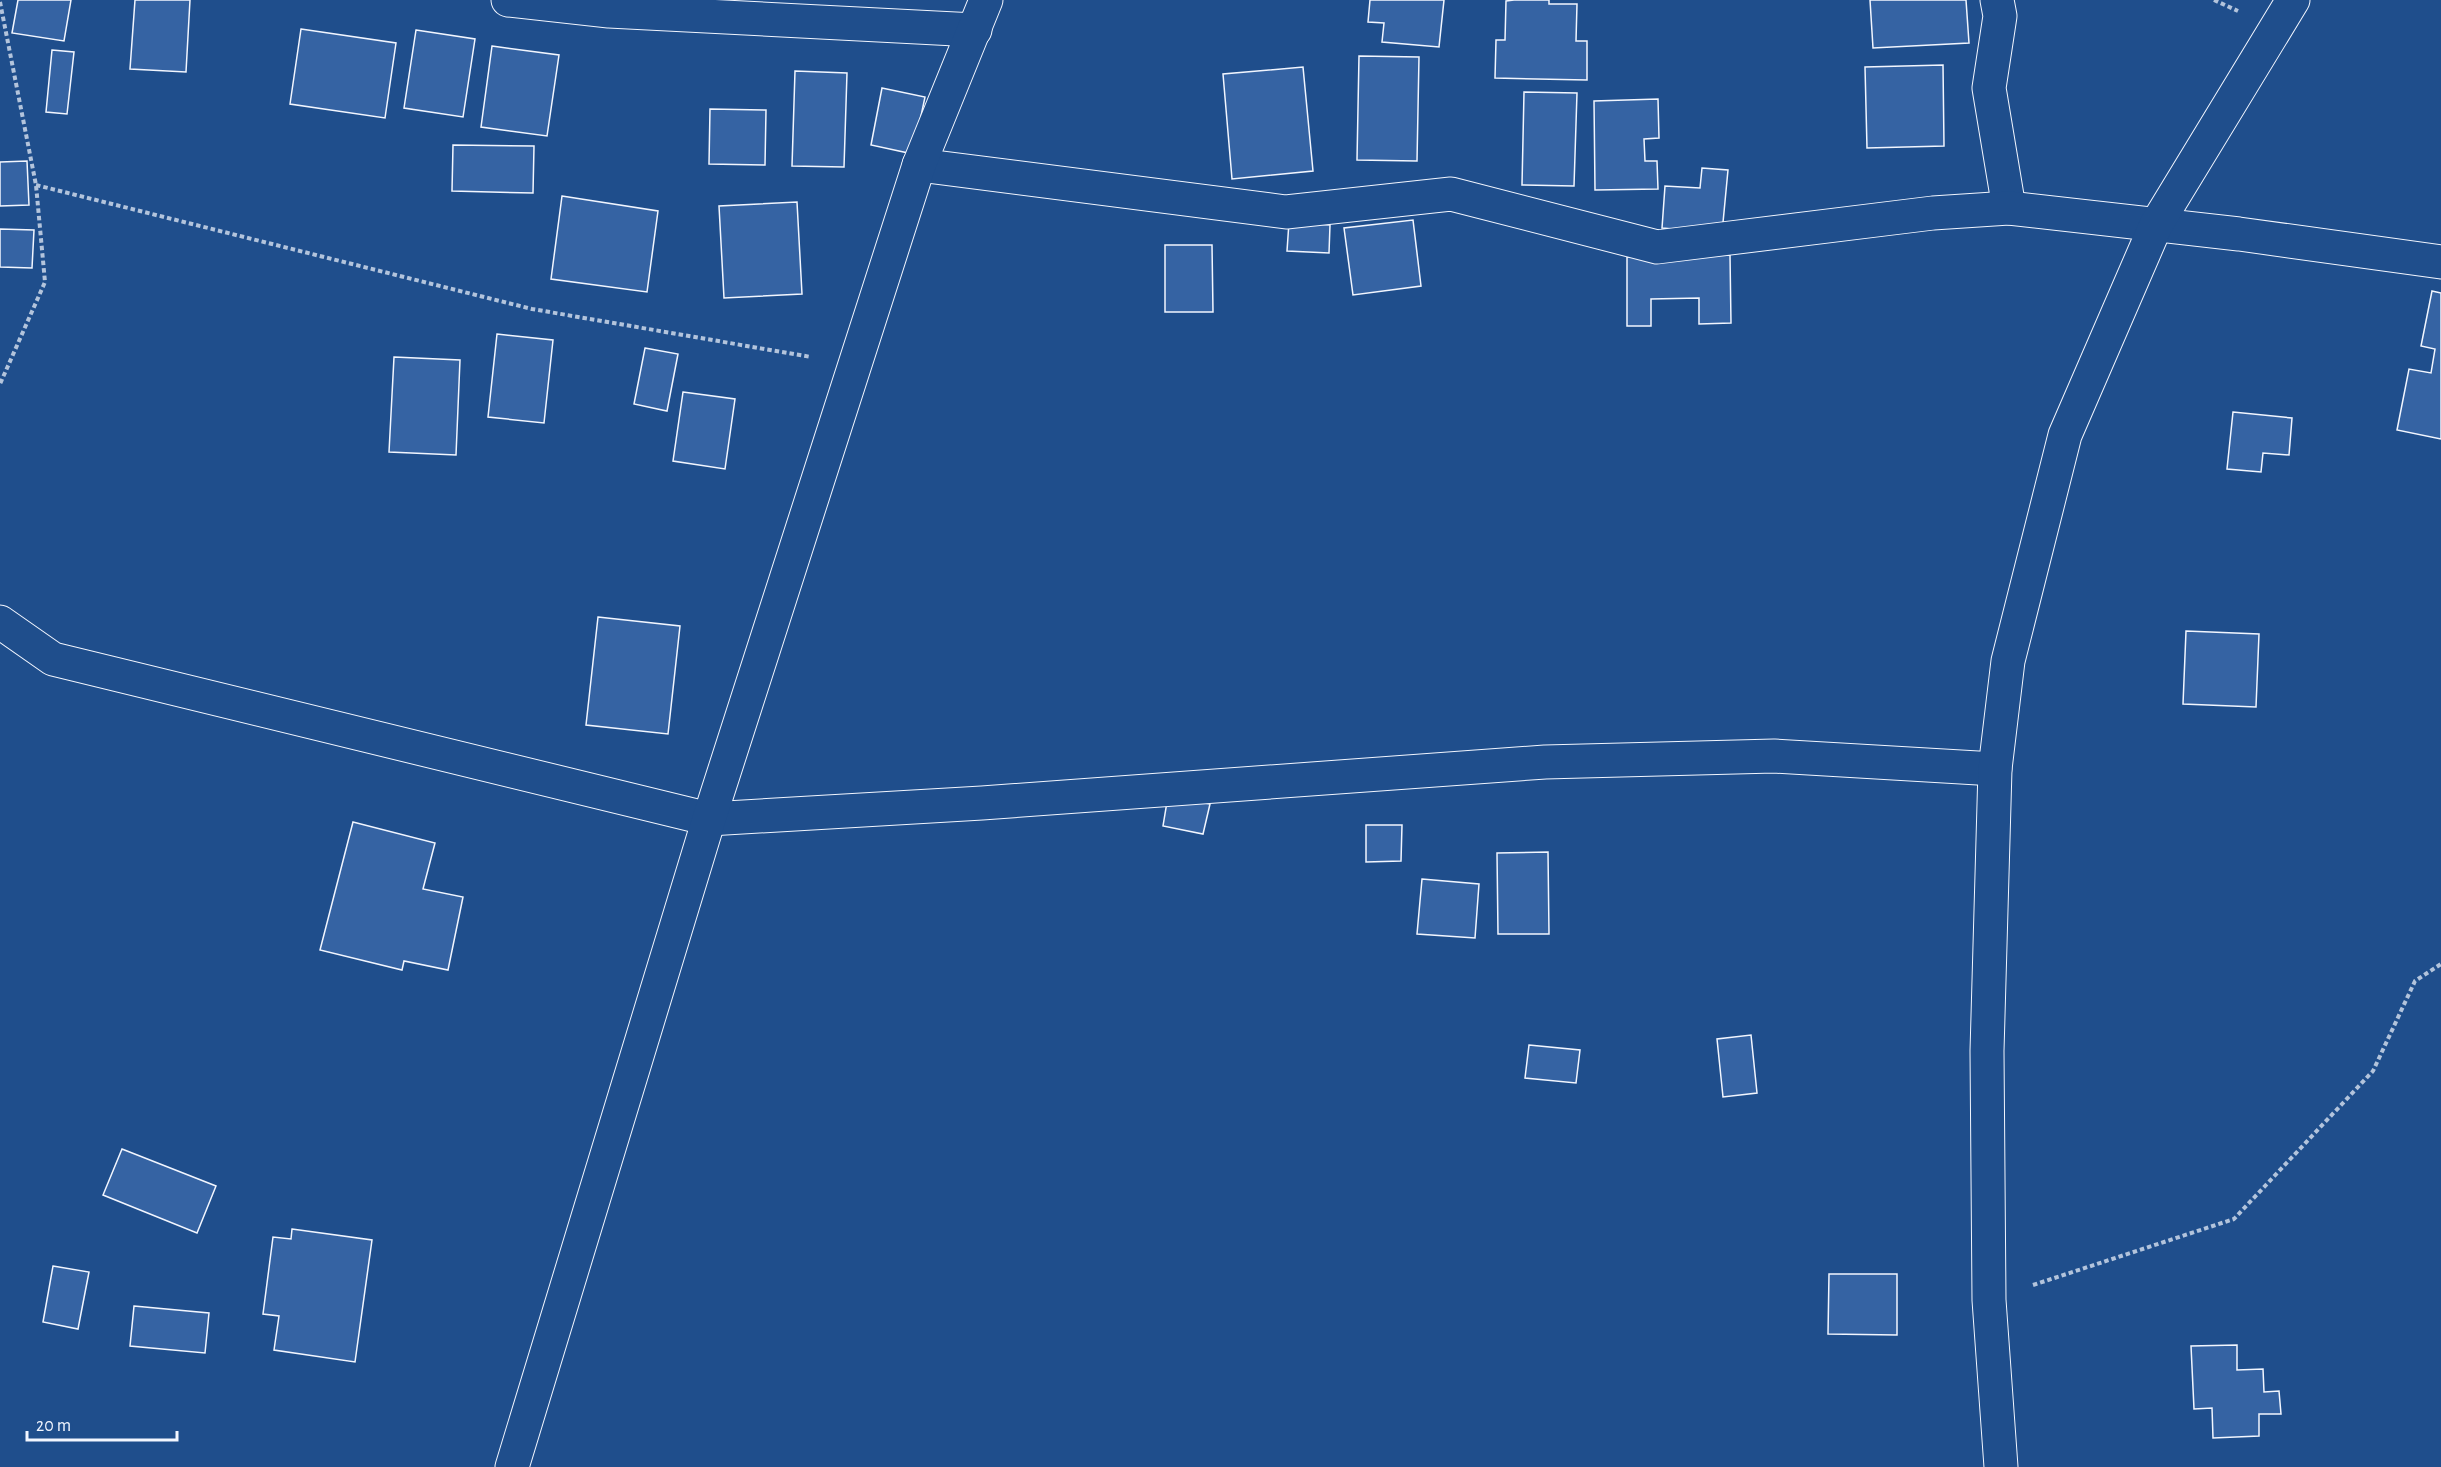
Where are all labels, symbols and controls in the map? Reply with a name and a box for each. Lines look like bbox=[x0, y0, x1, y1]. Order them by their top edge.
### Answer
scale bar bbox=[27, 1404, 177, 1442]
text: 20 m bbox=[36, 1417, 71, 1435]

